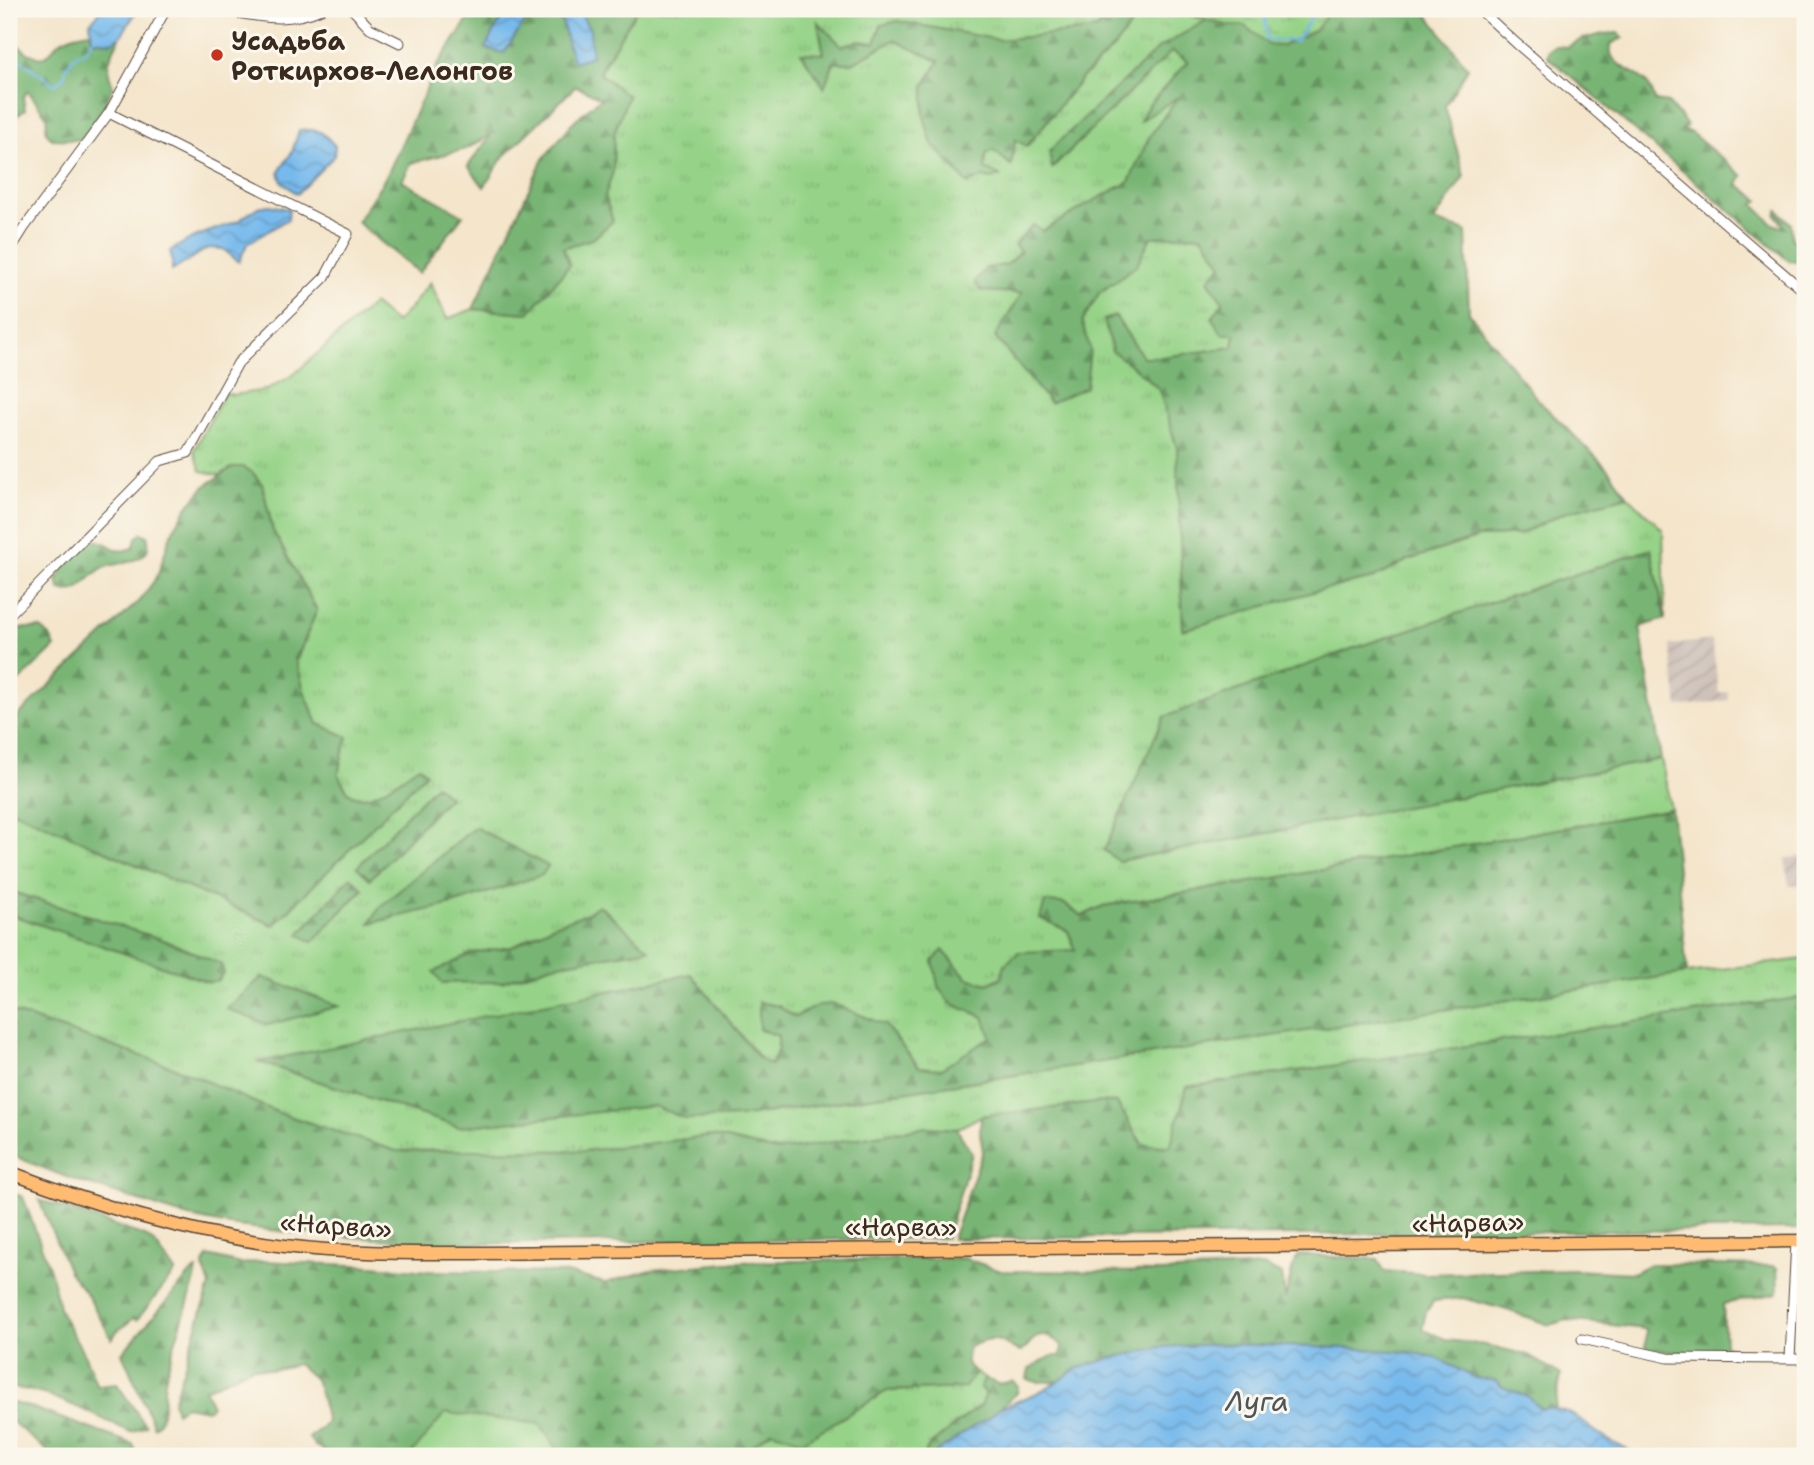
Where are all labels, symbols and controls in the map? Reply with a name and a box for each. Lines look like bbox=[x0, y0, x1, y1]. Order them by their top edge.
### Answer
place label: Усадьба Роткирхов-Лелонгов bbox=[231, 23, 513, 88]
marker: Усадьба Роткирхов-Лелонгов bbox=[209, 47, 225, 63]
street label: «Нарва» bbox=[279, 1204, 393, 1246]
street label: «Нарва» bbox=[1412, 1204, 1524, 1240]
street label: «Нарва» bbox=[845, 1209, 957, 1244]
water label: Луга bbox=[1224, 1382, 1289, 1420]

